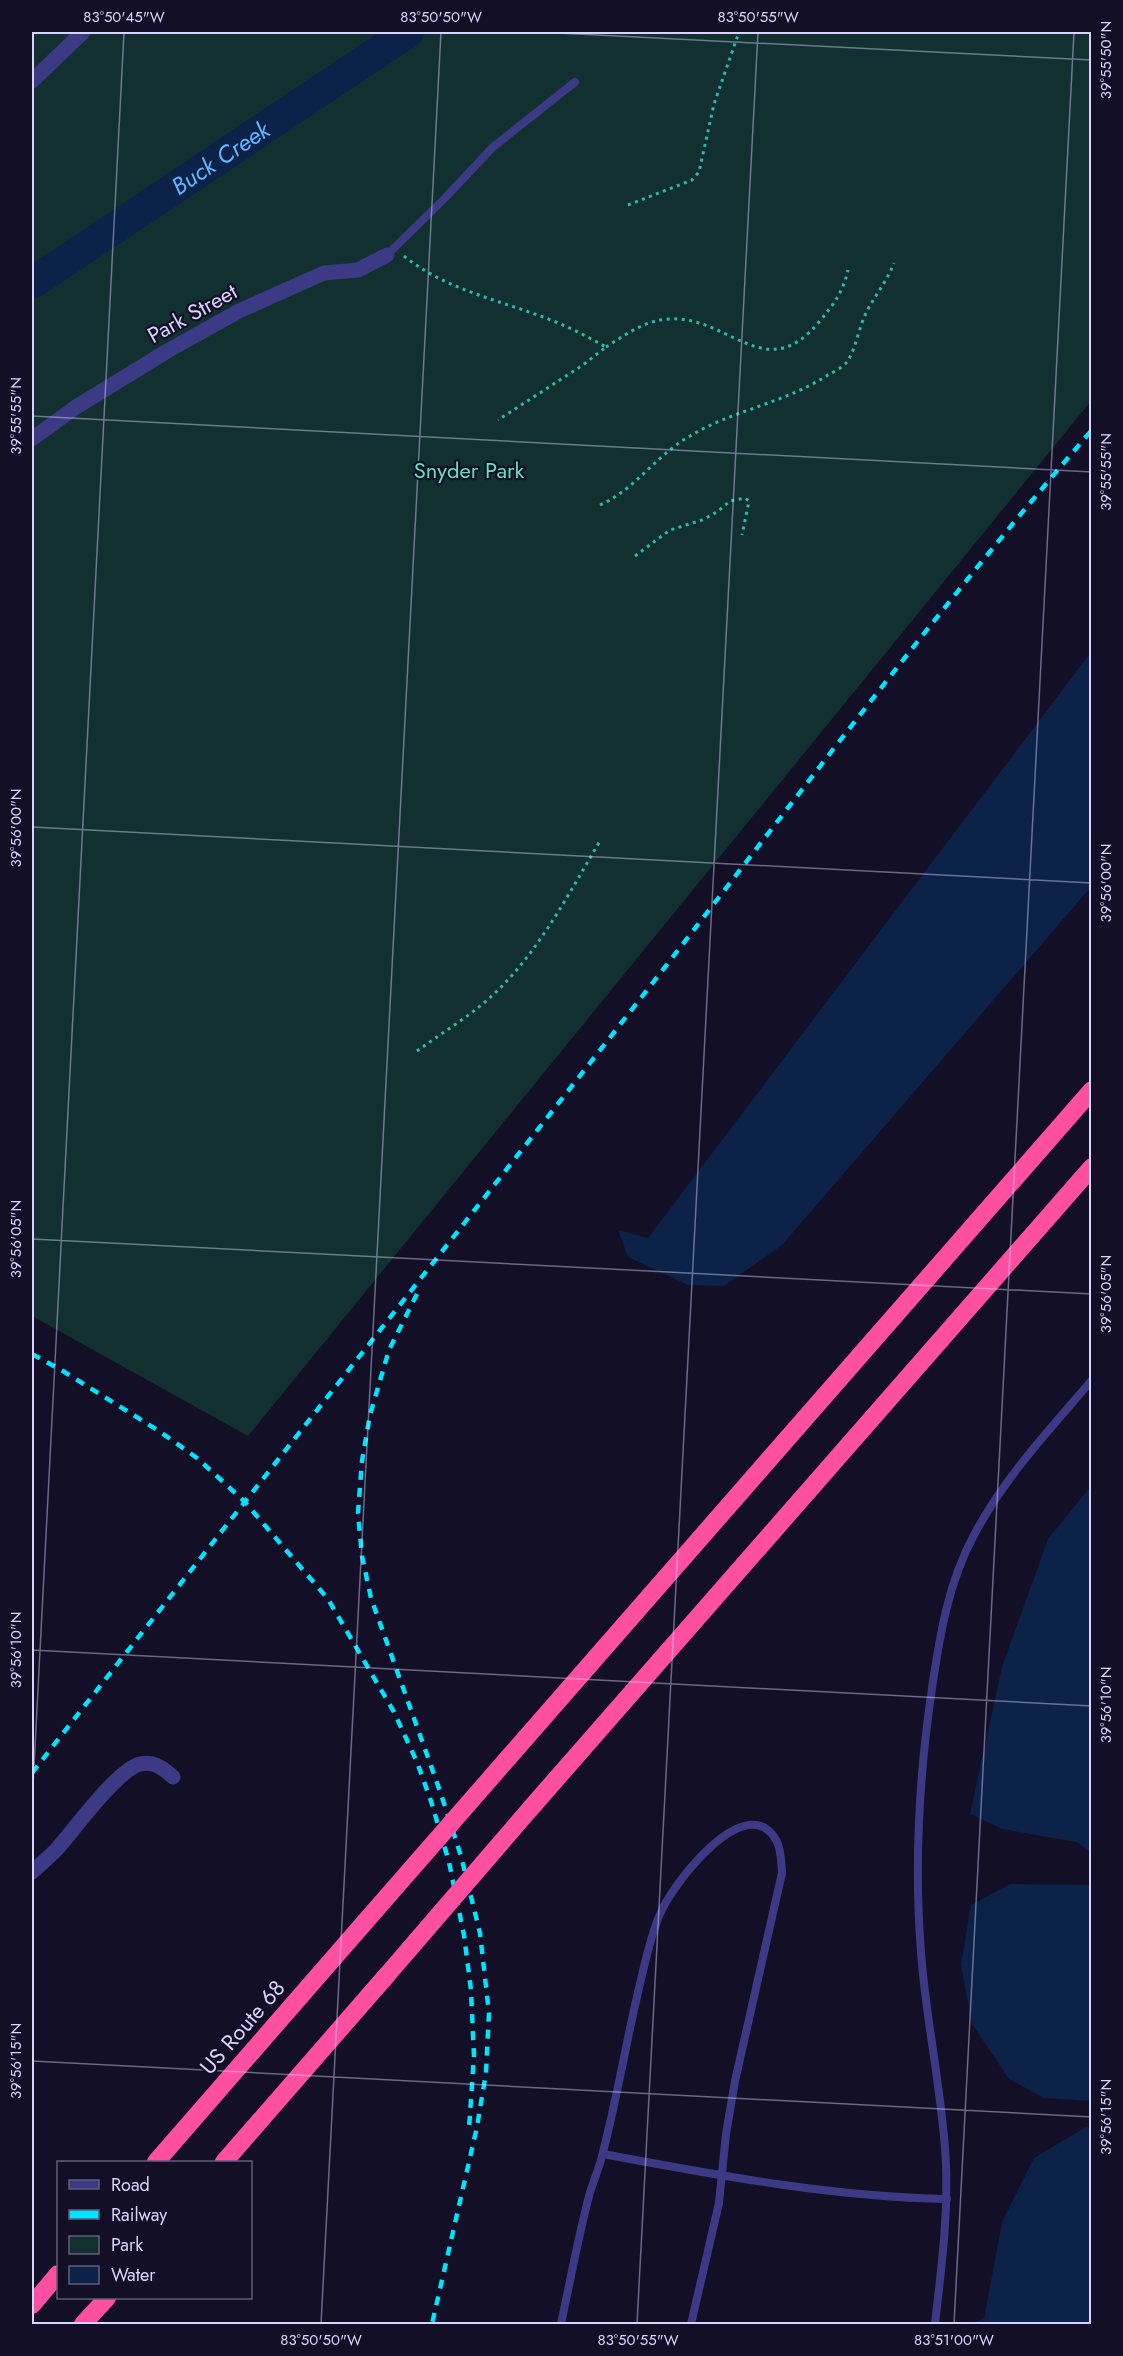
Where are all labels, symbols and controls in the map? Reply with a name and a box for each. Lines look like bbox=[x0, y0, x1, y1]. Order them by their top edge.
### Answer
text: 83°50'45"W bbox=[83, 6, 165, 28]
text: 83°50'50"W bbox=[400, 6, 482, 28]
text: 83°50'55"W bbox=[717, 6, 799, 28]
text: 39°55'50"N bbox=[1095, 21, 1117, 99]
water label: Buck Creek bbox=[164, 111, 278, 203]
street label: Park Street bbox=[141, 275, 243, 351]
text: 39°55'55"N bbox=[5, 377, 27, 455]
text: 39°55'55"N bbox=[1095, 433, 1117, 511]
park label: Snyder Park bbox=[414, 454, 525, 486]
text: 39°56'00"N bbox=[5, 789, 27, 867]
text: 39°56'00"N bbox=[1095, 844, 1117, 922]
text: 39°56'05"N bbox=[5, 1200, 27, 1278]
text: 39°56'05"N bbox=[1095, 1255, 1117, 1333]
text: 39°56'10"N bbox=[5, 1612, 27, 1688]
text: 39°56'10"N bbox=[1095, 1667, 1117, 1743]
street label: US Route 68 bbox=[192, 1973, 292, 2081]
text: 39°56'15"N bbox=[5, 2023, 27, 2099]
text: 39°56'15"N bbox=[1095, 2079, 1117, 2155]
legend bbox=[57, 2161, 252, 2299]
text: Road bbox=[111, 2172, 150, 2198]
text: Railway bbox=[111, 2202, 167, 2228]
text: Park bbox=[111, 2232, 143, 2258]
text: Water bbox=[111, 2262, 156, 2288]
text: 83°50'50"W bbox=[280, 2329, 362, 2351]
text: 83°50'55"W bbox=[597, 2329, 679, 2351]
text: 83°51'00"W bbox=[914, 2329, 994, 2351]

